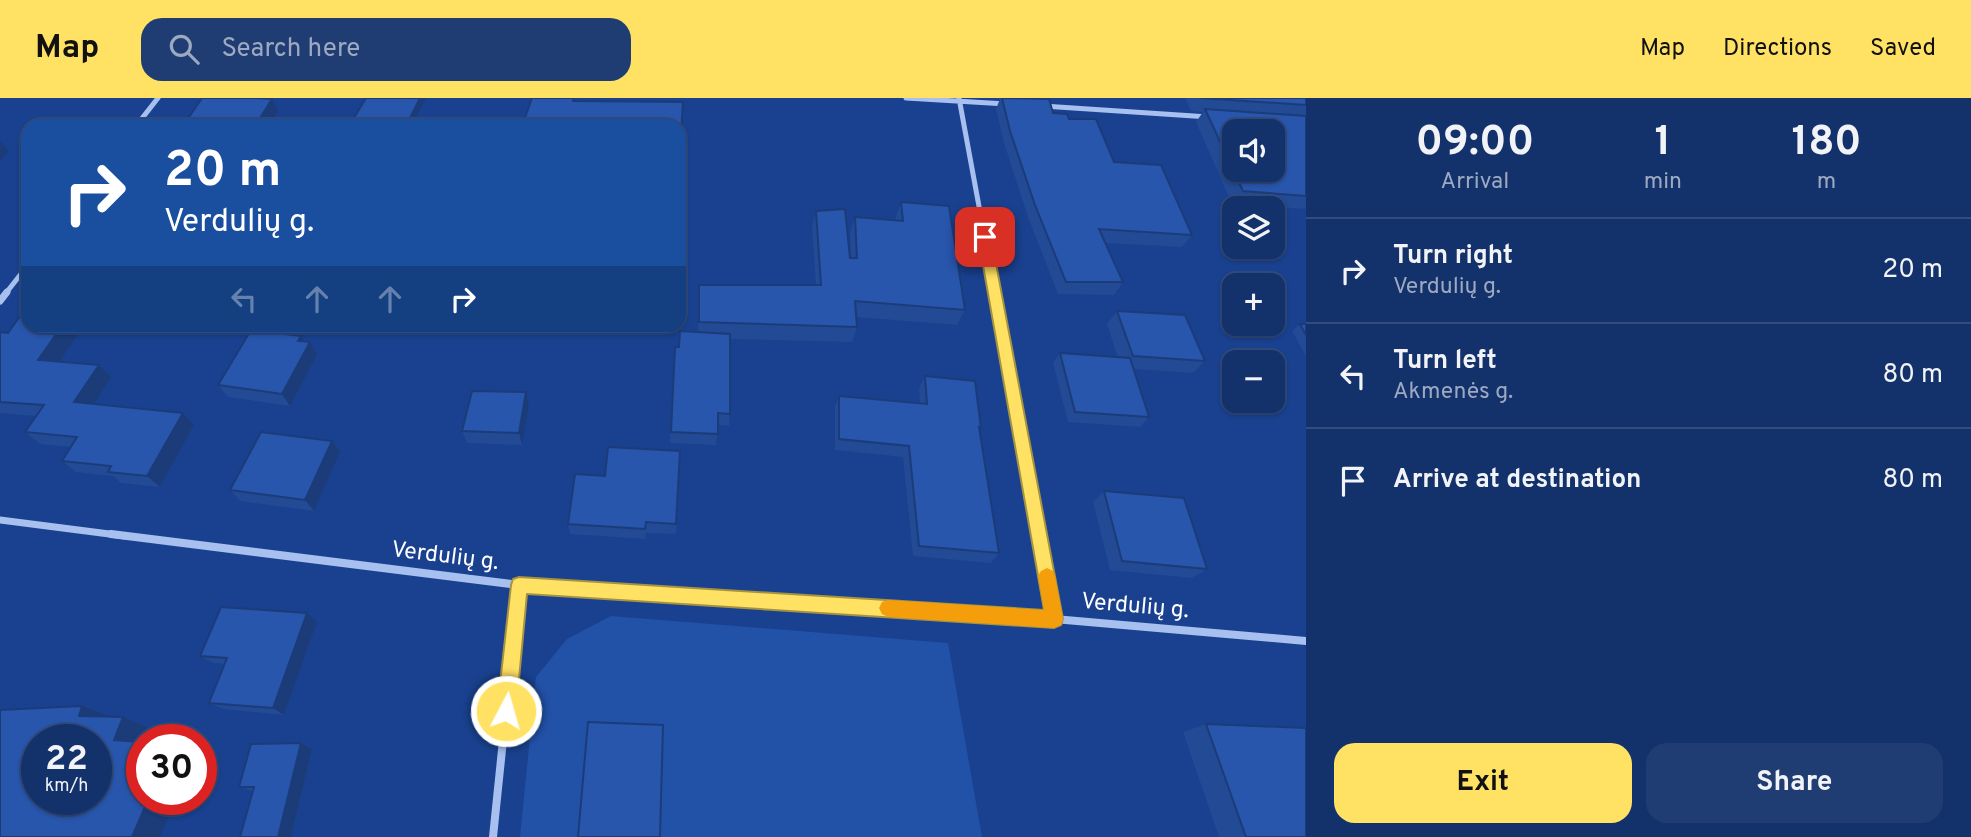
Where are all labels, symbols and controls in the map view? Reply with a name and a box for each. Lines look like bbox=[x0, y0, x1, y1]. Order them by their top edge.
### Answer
search box bbox=[141, 18, 631, 81]
text: Map bbox=[35, 28, 99, 70]
icon: search bbox=[165, 30, 203, 68]
text: Search here bbox=[221, 33, 360, 66]
text: Map bbox=[1640, 34, 1685, 64]
text: Directions bbox=[1723, 34, 1832, 64]
text: Saved bbox=[1870, 34, 1936, 64]
text: 09:00 bbox=[1415, 117, 1534, 170]
text: 1 bbox=[1655, 117, 1671, 170]
text: 180 bbox=[1791, 117, 1862, 170]
map controls bbox=[1222, 119, 1285, 413]
button: sound bbox=[1222, 119, 1285, 182]
text: 20 m bbox=[164, 142, 281, 204]
icon: right bbox=[49, 147, 140, 238]
text: Arrival bbox=[1441, 168, 1509, 197]
text: min bbox=[1644, 168, 1682, 197]
text: m bbox=[1817, 168, 1836, 197]
button: layers bbox=[1222, 196, 1285, 259]
text: Verdulių g. bbox=[164, 203, 314, 243]
pin bbox=[955, 207, 1015, 267]
icon: arrive bbox=[966, 218, 1004, 256]
text: Turn right bbox=[1393, 240, 1513, 273]
icon: right bbox=[1334, 252, 1372, 290]
text: 20 m bbox=[1882, 254, 1943, 287]
button: + bbox=[1222, 273, 1285, 336]
text: Verdulių g. bbox=[1393, 273, 1501, 302]
icon: left bbox=[225, 280, 263, 318]
icon: ahead bbox=[298, 280, 336, 318]
icon: ahead bbox=[371, 280, 409, 318]
icon: right bbox=[444, 280, 482, 318]
text: Turn left bbox=[1393, 345, 1497, 378]
button: − bbox=[1222, 350, 1285, 413]
icon: left bbox=[1334, 357, 1372, 395]
text: 80 m bbox=[1883, 359, 1943, 392]
text: Akmenės g. bbox=[1393, 378, 1513, 407]
icon: arrive bbox=[1334, 462, 1372, 500]
text: Arrive at destination bbox=[1393, 464, 1641, 497]
text: 80 m bbox=[1883, 464, 1943, 497]
street label: Verdulių g. bbox=[390, 536, 500, 578]
street label: Verdulių g. bbox=[1080, 588, 1190, 626]
position arrow bbox=[469, 674, 543, 748]
speed limit sign: 30 bbox=[126, 724, 217, 815]
text: 22 bbox=[45, 738, 88, 782]
button: Exit bbox=[1334, 743, 1632, 823]
button: Share bbox=[1646, 743, 1943, 823]
text: km/h bbox=[45, 775, 88, 798]

